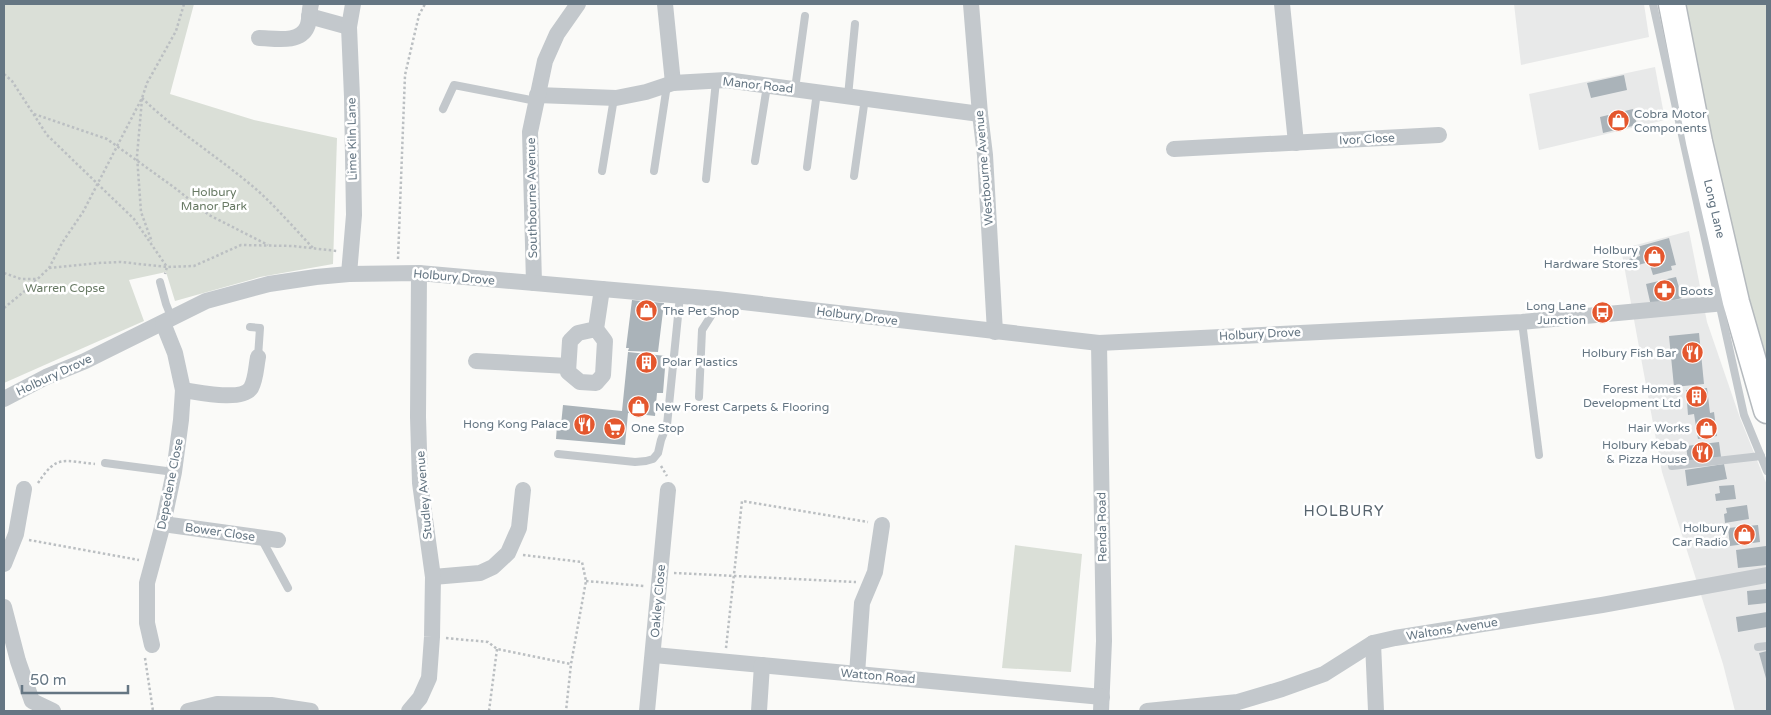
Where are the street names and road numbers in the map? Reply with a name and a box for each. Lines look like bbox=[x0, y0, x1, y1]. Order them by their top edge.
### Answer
street label: Manor Road bbox=[722, 74, 794, 96]
street label: Lime Kiln Lane bbox=[344, 97, 360, 181]
street label: Westbourne Avenue bbox=[972, 110, 996, 226]
street label: Ivor Close bbox=[1339, 131, 1395, 147]
street label: Southbourne Avenue bbox=[524, 137, 540, 259]
street label: Long Lane bbox=[1701, 178, 1728, 240]
street label: Holbury Drove bbox=[413, 266, 496, 288]
street label: Holbury Drove bbox=[816, 304, 899, 328]
street label: Holbury Drove bbox=[1219, 325, 1301, 343]
street label: Holbury Drove bbox=[14, 351, 94, 399]
street label: Depedene Close bbox=[154, 437, 186, 531]
street label: Studley Avenue bbox=[413, 450, 435, 540]
street label: Renda Road bbox=[1094, 492, 1110, 562]
street label: Bower Close bbox=[184, 520, 256, 544]
street label: Oakley Close bbox=[648, 564, 668, 638]
street label: Waltons Avenue bbox=[1405, 615, 1499, 643]
street label: Watton Road bbox=[840, 666, 916, 686]

